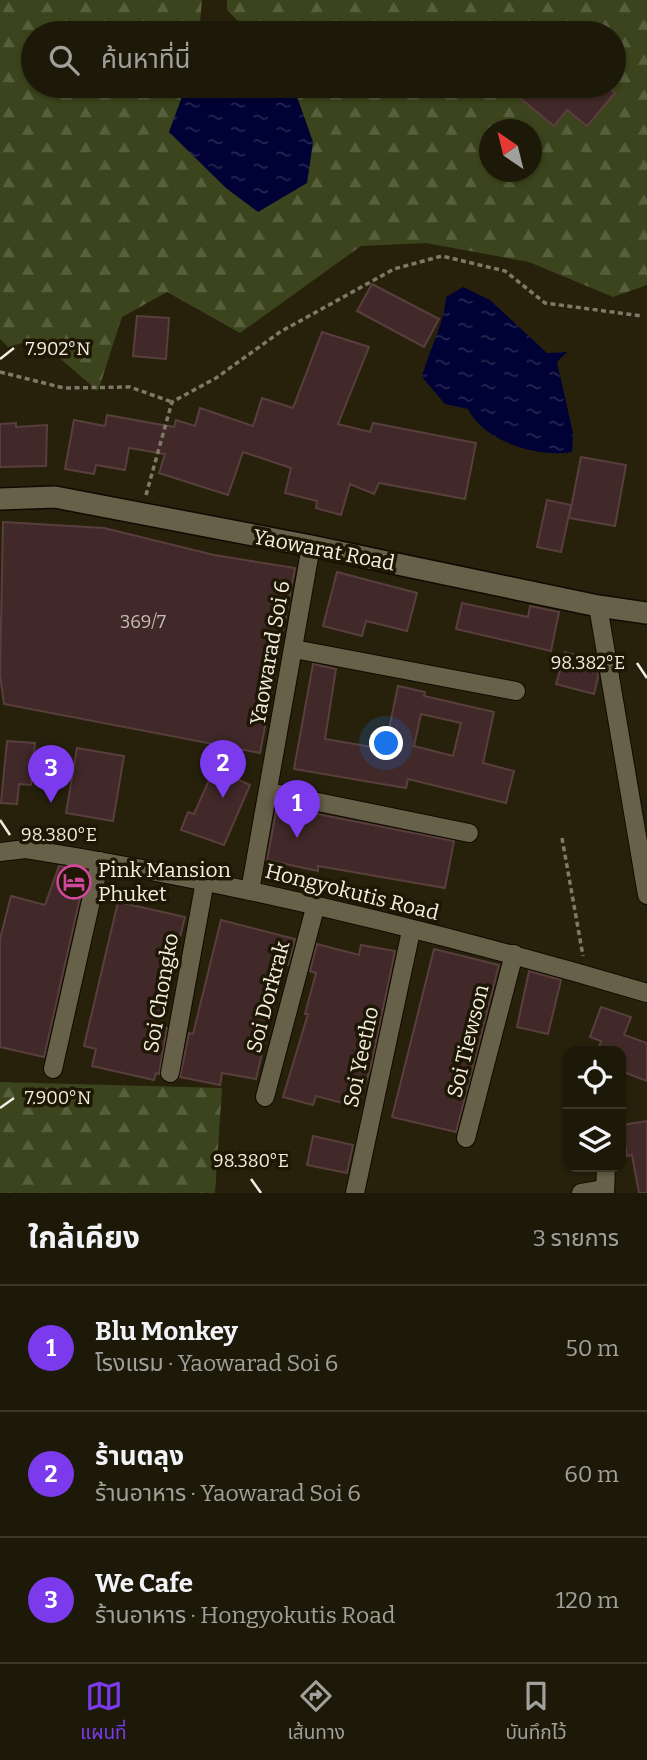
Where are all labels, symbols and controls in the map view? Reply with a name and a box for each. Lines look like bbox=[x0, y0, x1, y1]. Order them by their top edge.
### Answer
search box bbox=[21, 21, 626, 98]
icon: search bbox=[45, 41, 83, 79]
text: ค้นหาที่นี่ bbox=[101, 44, 191, 75]
north arrow bbox=[479, 119, 542, 182]
text: 7.902°N bbox=[25, 338, 91, 360]
street label: Yaowarat Road bbox=[251, 524, 397, 576]
street label: Yaowarad Soi 6 bbox=[244, 579, 296, 727]
house number: 369/7 bbox=[120, 611, 166, 633]
text: 98.382°E bbox=[551, 652, 625, 674]
your location bbox=[369, 726, 403, 760]
pin: 2 bbox=[200, 740, 246, 798]
pin: 3 bbox=[28, 745, 74, 803]
pin: 1 bbox=[274, 780, 320, 838]
text: 98.380°E bbox=[21, 824, 97, 846]
place label: Pink Mansion Phuket bbox=[98, 857, 231, 907]
street label: Hongyokutis Road bbox=[262, 858, 442, 926]
hotel icon: Pink Mansion Phuket bbox=[55, 863, 93, 901]
street label: Soi Chongko bbox=[138, 931, 184, 1055]
street label: Soi Dorkrak bbox=[241, 938, 295, 1056]
street label: Soi Tiewson bbox=[441, 982, 495, 1100]
street label: Soi Yeetho bbox=[338, 1004, 384, 1110]
map controls bbox=[563, 1046, 626, 1172]
button: locate bbox=[563, 1046, 626, 1109]
text: 7.900°N bbox=[25, 1087, 91, 1109]
button: layers bbox=[563, 1109, 626, 1172]
text: 98.380°E bbox=[213, 1150, 289, 1172]
text: ใกล้เคียง bbox=[28, 1220, 140, 1256]
text: 3 รายการ bbox=[533, 1224, 619, 1252]
text: Blu Monkey bbox=[95, 1316, 238, 1347]
text: 1 bbox=[46, 1334, 56, 1362]
text: 50 m bbox=[565, 1334, 619, 1362]
text: โรงแรม · Yaowarad Soi 6 bbox=[95, 1349, 338, 1377]
text: ร้านตลุง bbox=[95, 1441, 184, 1472]
text: 2 bbox=[45, 1460, 57, 1488]
text: 60 m bbox=[564, 1460, 619, 1488]
text: ร้านอาหาร · Yaowarad Soi 6 bbox=[95, 1479, 361, 1507]
text: We Cafe bbox=[95, 1568, 193, 1599]
text: 3 bbox=[44, 1586, 58, 1614]
text: 120 m bbox=[556, 1586, 619, 1614]
text: ร้านอาหาร · Hongyokutis Road bbox=[95, 1601, 395, 1629]
tab: แผนที่ bbox=[80, 1677, 127, 1748]
tab: เส้นทาง bbox=[287, 1677, 345, 1748]
tab: บันทึกไว้ bbox=[506, 1677, 567, 1748]

